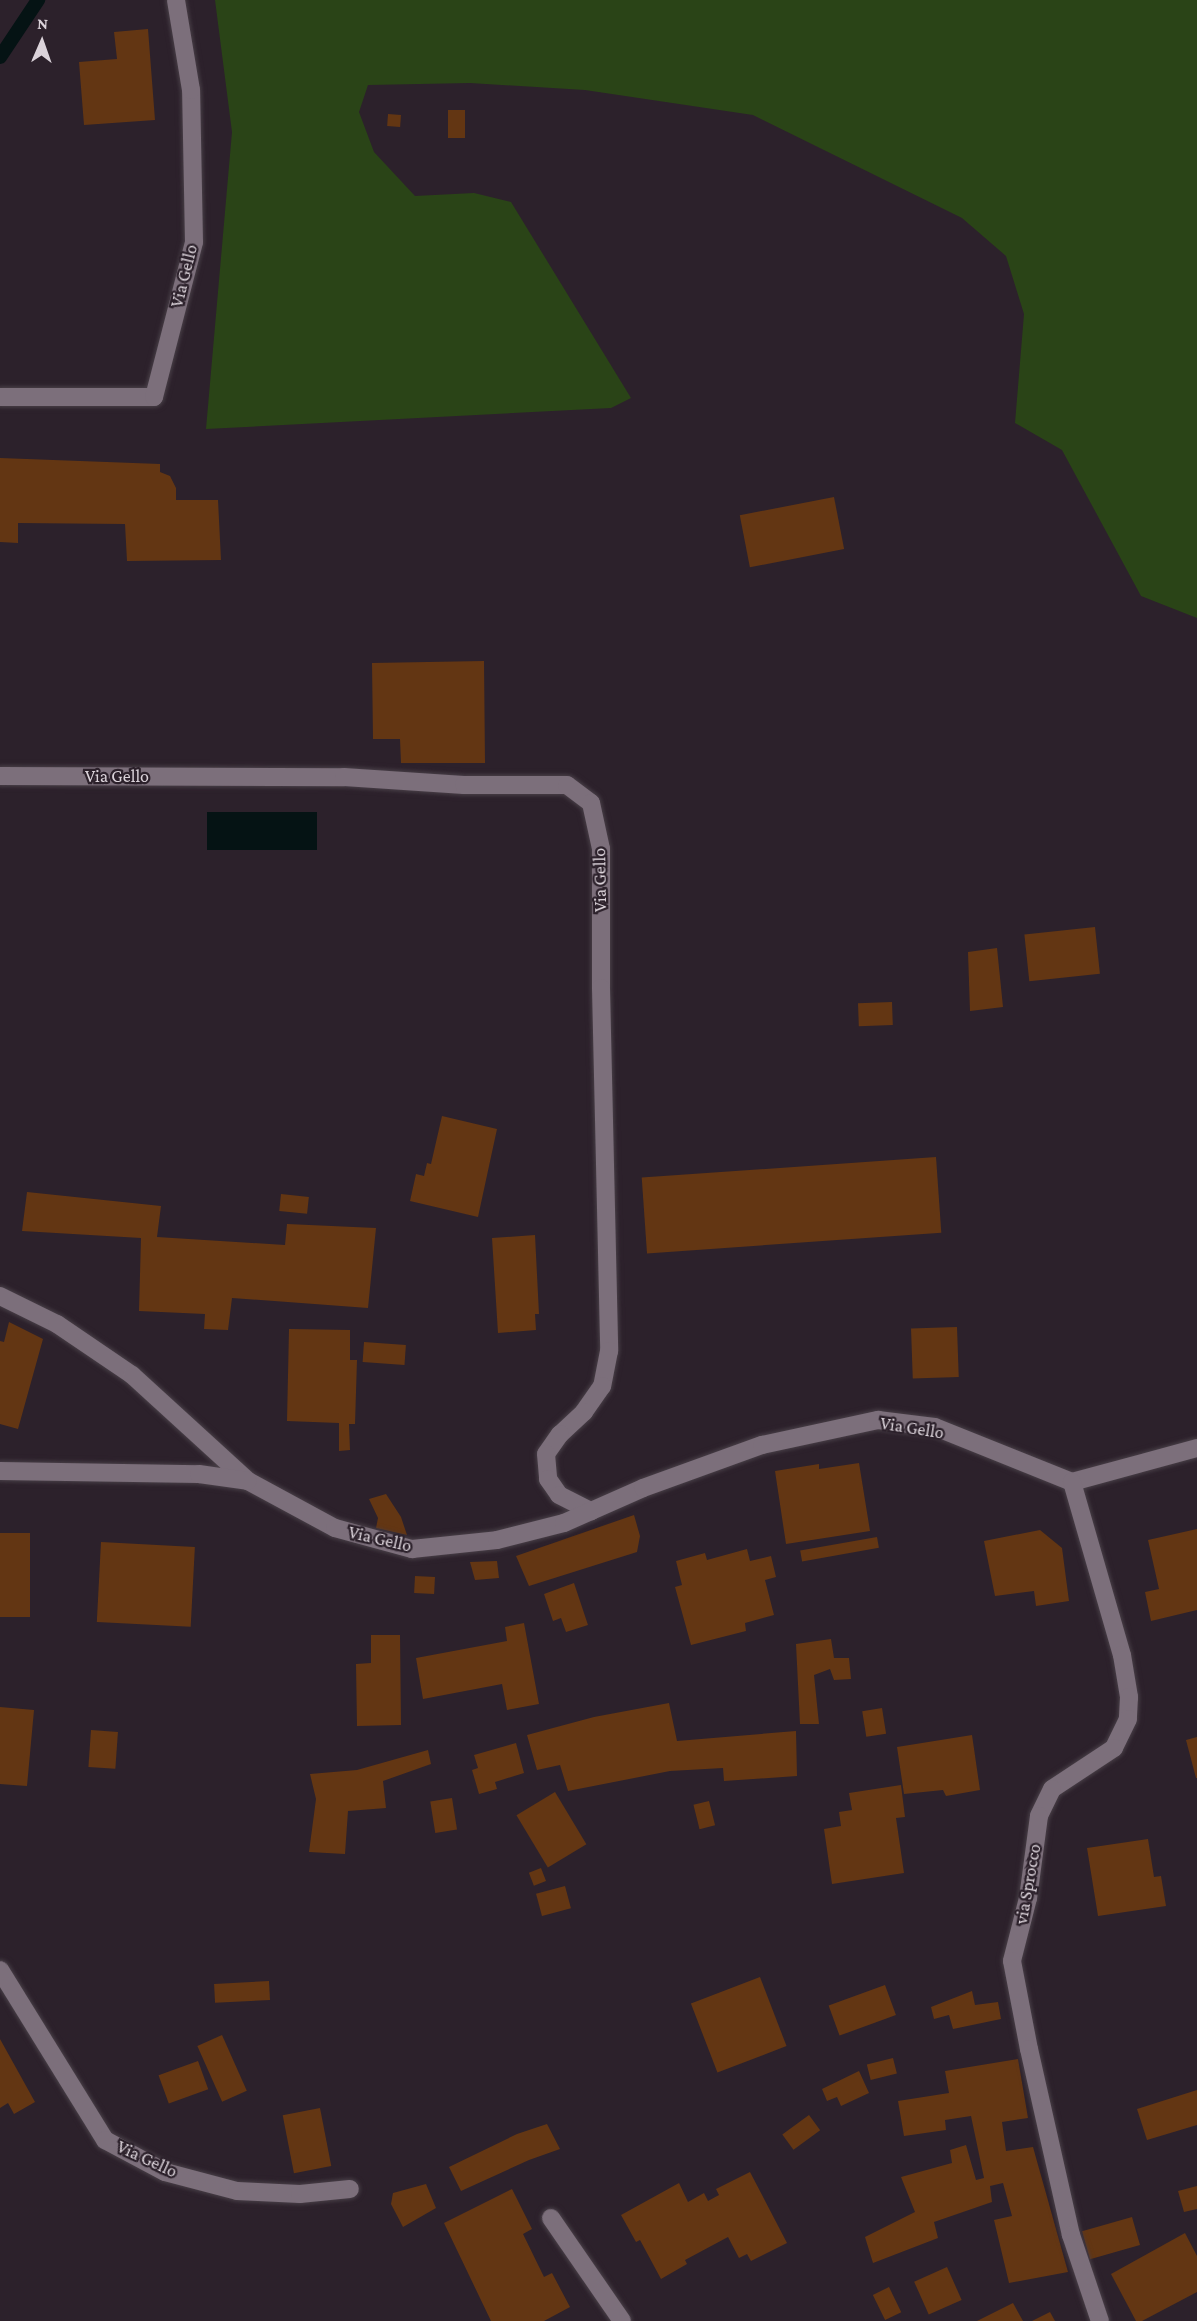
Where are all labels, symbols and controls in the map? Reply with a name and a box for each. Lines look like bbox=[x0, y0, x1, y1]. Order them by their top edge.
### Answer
north arrow bbox=[12, 12, 72, 72]
text: N bbox=[37, 15, 48, 32]
street label: Via Gello bbox=[166, 242, 202, 310]
street label: Via Gello bbox=[85, 765, 149, 787]
street label: Via Gello bbox=[589, 848, 611, 912]
street label: Via Gello bbox=[879, 1412, 945, 1444]
street label: Via Gello bbox=[346, 1521, 414, 1557]
street label: via Sprocco bbox=[1010, 1842, 1046, 1926]
street label: Via Gello bbox=[113, 2136, 181, 2182]

